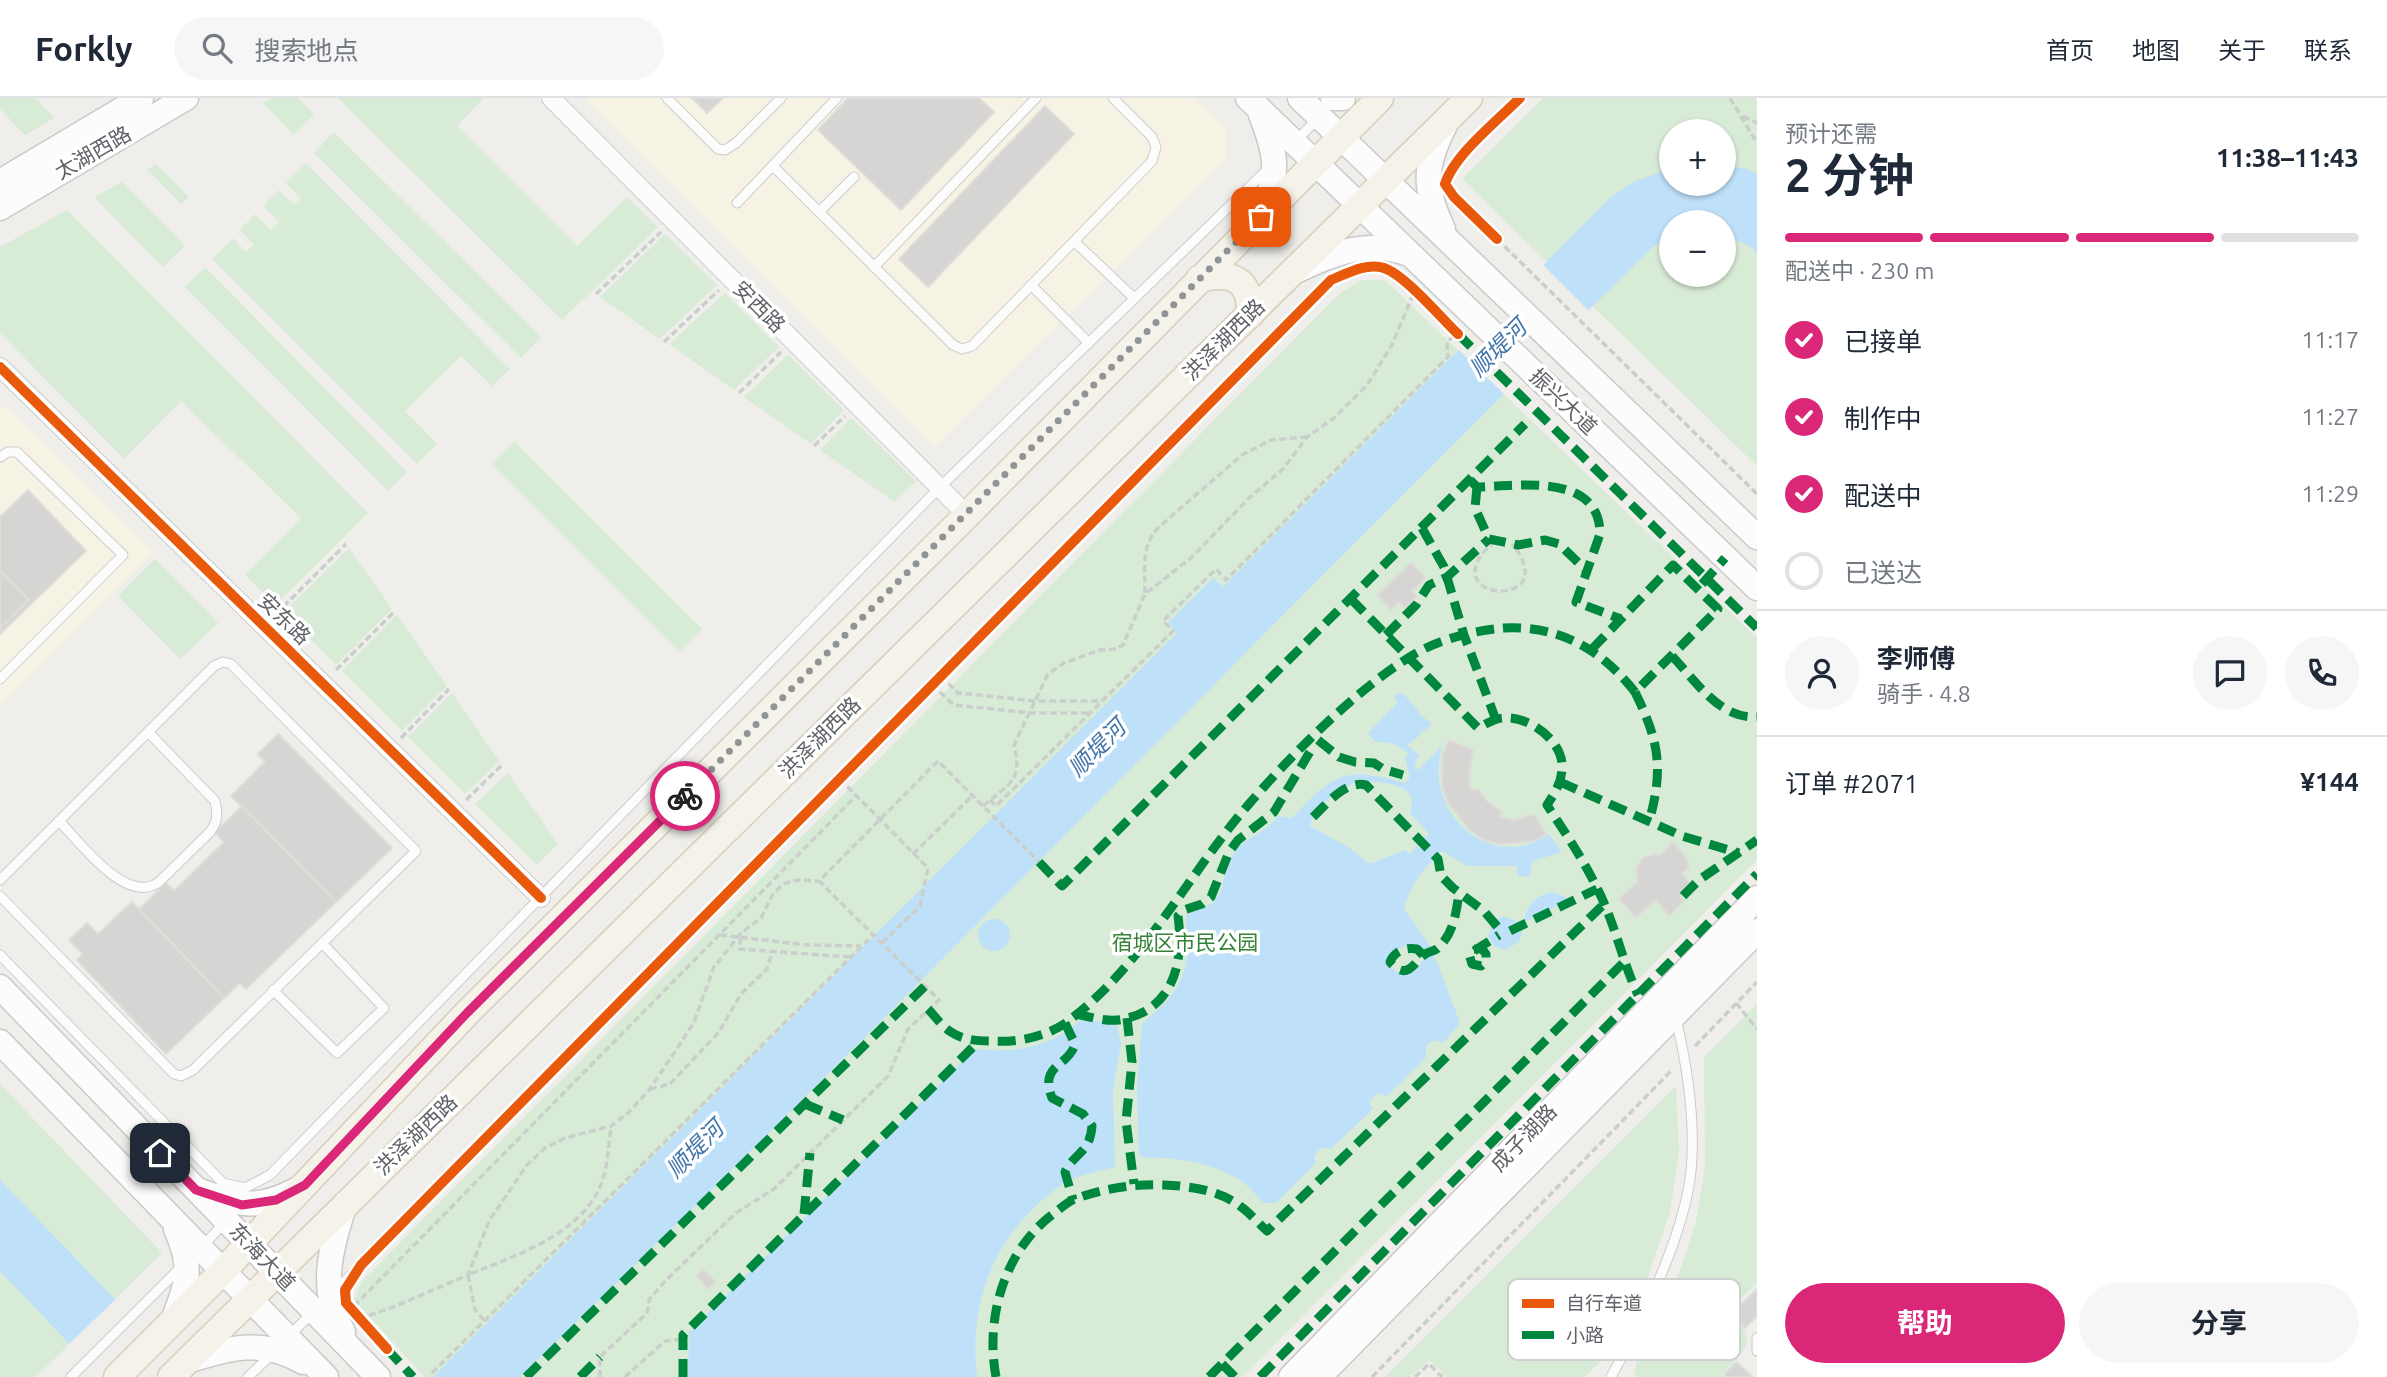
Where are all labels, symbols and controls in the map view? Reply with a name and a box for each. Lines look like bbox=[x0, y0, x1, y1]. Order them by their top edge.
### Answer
search box bbox=[174, 17, 664, 80]
icon: search bbox=[198, 29, 236, 67]
text: Forkly bbox=[35, 30, 132, 67]
text: 搜索地点 bbox=[254, 36, 359, 65]
text: 首页 bbox=[2046, 37, 2094, 64]
text: 地图 bbox=[2132, 37, 2180, 64]
text: 关于 bbox=[2218, 37, 2266, 64]
text: 联系 bbox=[2304, 37, 2352, 64]
map controls bbox=[1659, 119, 1736, 287]
button: + bbox=[1659, 119, 1736, 196]
street label: 太湖西路 bbox=[50, 121, 135, 184]
text: 预计还需 bbox=[1785, 121, 1877, 146]
text: 11:38–11:43 bbox=[2216, 143, 2359, 172]
text: 2 分钟 bbox=[1785, 149, 1914, 201]
pin bbox=[1231, 187, 1291, 247]
icon: bag bbox=[1242, 198, 1280, 236]
button: − bbox=[1659, 210, 1736, 287]
text: 配送中 · 230 m bbox=[1785, 258, 1934, 283]
street label: 安西路 bbox=[729, 276, 790, 337]
street label: 洪泽湖西路 bbox=[1178, 294, 1269, 385]
water label: 顺堤河 bbox=[1464, 312, 1534, 381]
icon: check bbox=[1785, 321, 1823, 359]
text: 已接单 bbox=[1844, 327, 1922, 356]
text: 11:17 bbox=[2301, 327, 2359, 352]
street label: 振兴大道 bbox=[1525, 363, 1602, 439]
icon: check bbox=[1785, 398, 1823, 436]
text: 制作中 bbox=[1844, 404, 1922, 433]
text: 11:27 bbox=[2301, 404, 2359, 429]
icon: check bbox=[1785, 475, 1823, 513]
text: 配送中 bbox=[1844, 481, 1922, 510]
text: 11:29 bbox=[2301, 481, 2359, 506]
text: 已送达 bbox=[1844, 558, 1922, 587]
street label: 安东路 bbox=[254, 588, 316, 649]
button: person bbox=[1785, 636, 1859, 710]
button: chat bbox=[2193, 636, 2267, 710]
button: phone bbox=[2285, 636, 2359, 710]
text: 李师傅 bbox=[1877, 644, 1955, 673]
text: 骑手 · 4.8 bbox=[1877, 681, 1971, 706]
street label: 洪泽湖西路 bbox=[774, 692, 865, 783]
water label: 顺堤河 bbox=[1063, 712, 1133, 781]
courier bbox=[650, 761, 720, 831]
text: ¥144 bbox=[2300, 767, 2359, 796]
text: 订单 #2071 bbox=[1785, 769, 1919, 798]
icon: bike bbox=[666, 777, 704, 815]
park label: 宿城区市民公园 bbox=[1112, 930, 1259, 954]
street label: 洪泽湖西路 bbox=[369, 1089, 461, 1179]
street label: 成子湖路 bbox=[1485, 1099, 1561, 1176]
water label: 顺堤河 bbox=[661, 1113, 731, 1182]
pin bbox=[130, 1123, 190, 1183]
icon: home bbox=[141, 1134, 179, 1172]
street label: 东海大道 bbox=[225, 1218, 301, 1295]
legend bbox=[1508, 1279, 1740, 1360]
button: 帮助 bbox=[1785, 1283, 2065, 1363]
button: 分享 bbox=[2079, 1283, 2359, 1363]
text: 自行车道 bbox=[1566, 1292, 1642, 1314]
text: 小路 bbox=[1566, 1324, 1604, 1346]

